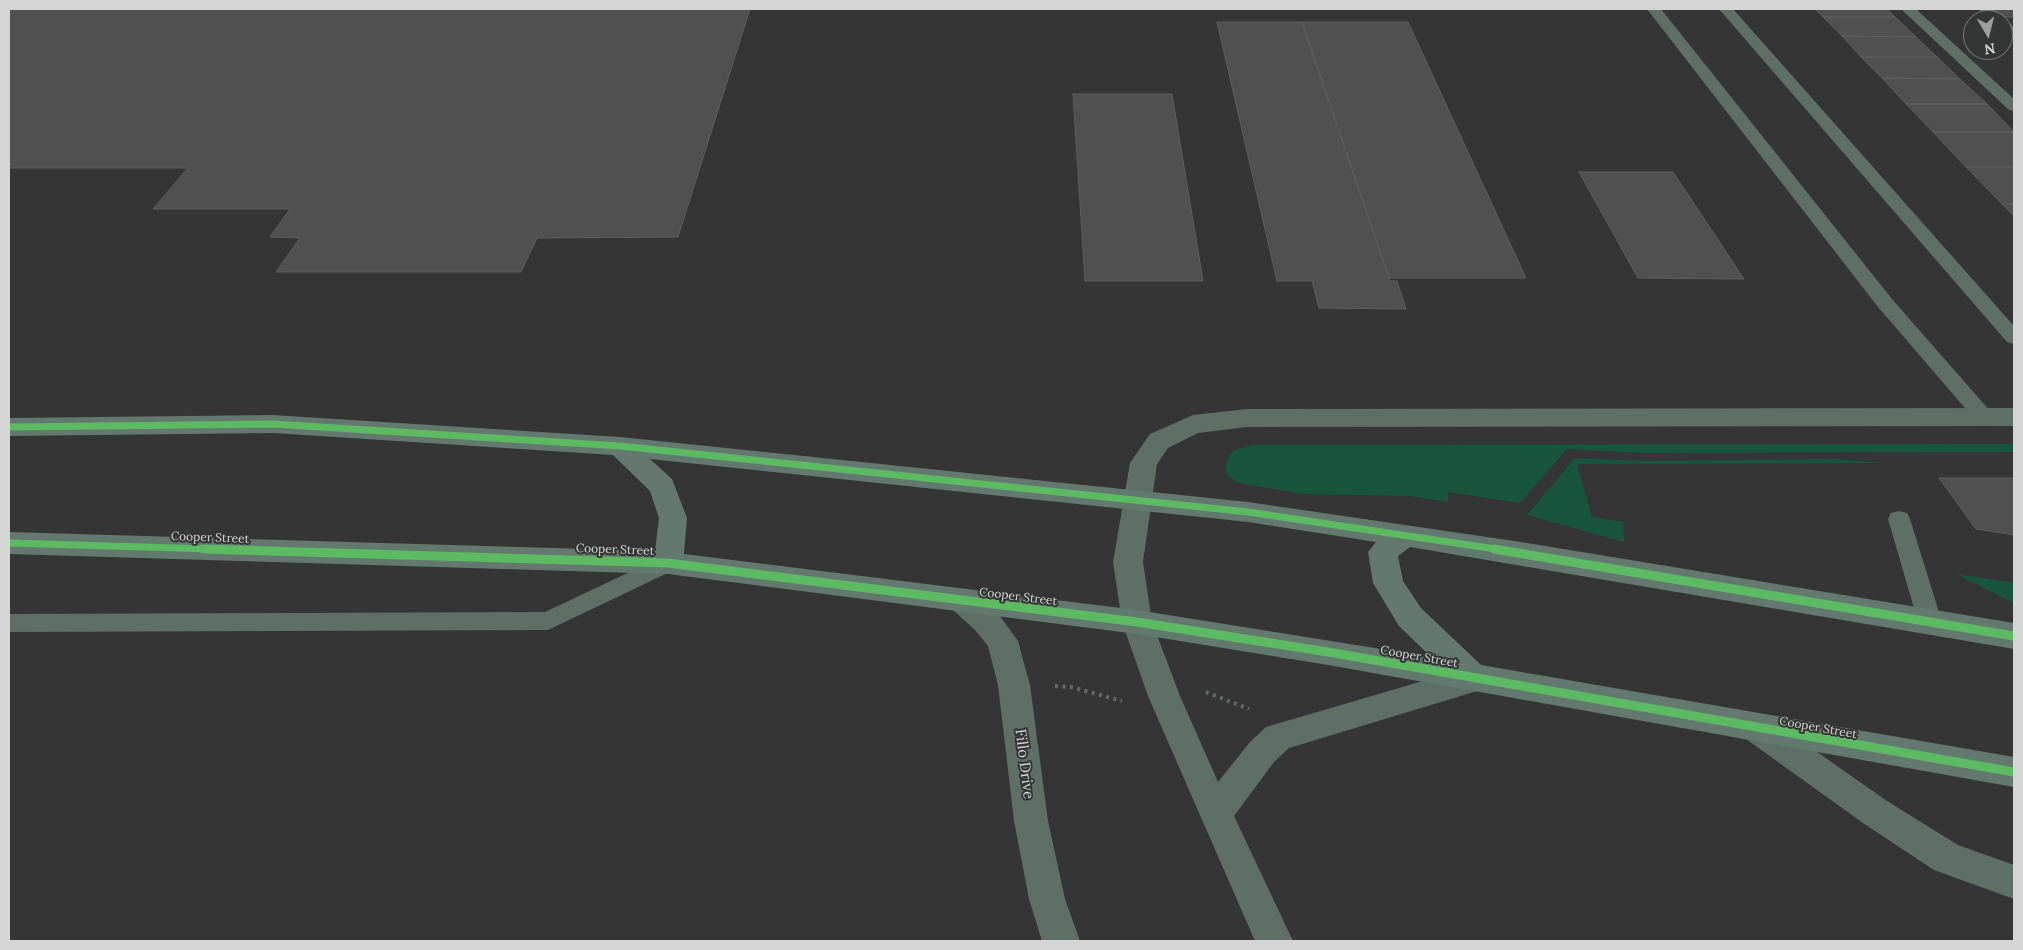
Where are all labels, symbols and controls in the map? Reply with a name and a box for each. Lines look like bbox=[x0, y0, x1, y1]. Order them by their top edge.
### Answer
north arrow bbox=[1963, 10, 2013, 60]
text: N bbox=[1983, 39, 1997, 59]
street label: Cooper Street bbox=[171, 529, 249, 547]
street label: Cooper Street bbox=[576, 541, 654, 559]
street label: Cooper Street bbox=[978, 585, 1058, 609]
street label: Cooper Street bbox=[1379, 643, 1459, 671]
street label: Cooper Street bbox=[1778, 714, 1858, 742]
street label: Fillo Drive bbox=[1011, 728, 1037, 800]

